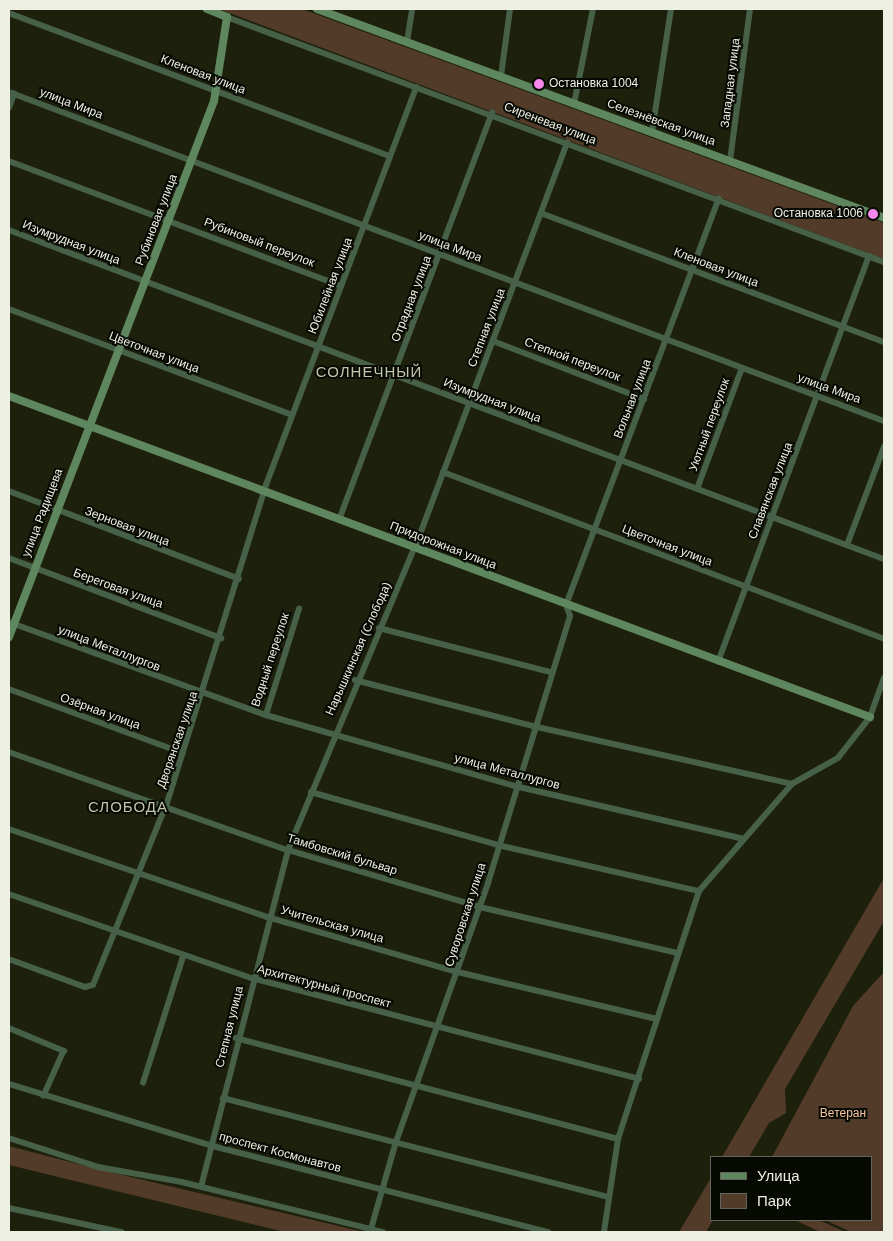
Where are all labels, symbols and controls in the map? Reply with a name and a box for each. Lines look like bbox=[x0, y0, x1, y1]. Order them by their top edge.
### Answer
street label: Западная улица bbox=[718, 37, 744, 129]
street label: Кленовая улица bbox=[159, 52, 247, 98]
place label: Остановка 1004 bbox=[549, 77, 638, 91]
marker: Остановка 1004 bbox=[533, 78, 545, 90]
street label: улица Мира bbox=[37, 85, 105, 123]
street label: Селезнёвская улица bbox=[605, 97, 717, 149]
street label: Сиреневая улица bbox=[502, 100, 598, 148]
street label: Рубиновая улица bbox=[133, 172, 181, 268]
place label: Остановка 1006 bbox=[774, 207, 863, 221]
marker: Остановка 1006 bbox=[867, 208, 879, 220]
street label: Рубиновый переулок bbox=[202, 215, 316, 271]
street label: Изумрудная улица bbox=[20, 218, 122, 268]
street label: улица Мира bbox=[416, 228, 484, 266]
street label: Юбилейная улица bbox=[306, 236, 356, 336]
street label: Кленовая улица bbox=[672, 245, 760, 291]
street label: Отрадная улица bbox=[389, 254, 435, 344]
street label: Степная улица bbox=[465, 287, 509, 369]
street label: Цветочная улица bbox=[107, 329, 201, 377]
street label: Степной переулок bbox=[522, 335, 622, 385]
street label: Вольная улица bbox=[611, 357, 655, 441]
district label: СОЛНЕЧНЫЙ bbox=[315, 363, 423, 381]
street label: улица Мира bbox=[795, 371, 863, 407]
street label: Изумрудная улица bbox=[441, 376, 543, 426]
street label: Уютный переулок bbox=[687, 377, 733, 473]
street label: Славянская улица bbox=[746, 440, 796, 542]
street label: улица Радищева bbox=[20, 467, 66, 559]
street label: Зерновая улица bbox=[83, 504, 171, 550]
street label: Придорожная улица bbox=[388, 519, 498, 573]
street label: Цветочная улица bbox=[620, 522, 714, 570]
street label: Береговая улица bbox=[71, 566, 165, 612]
street label: Нарышкинская (Слобода) bbox=[323, 580, 395, 718]
street label: Водный переулок bbox=[249, 611, 293, 709]
street label: улица Металлургов bbox=[56, 623, 162, 675]
street label: Дворянская улица bbox=[155, 690, 201, 790]
street label: Озёрная улица bbox=[58, 691, 142, 733]
street label: улица Металлургов bbox=[453, 751, 561, 793]
district label: СЛОБОДА bbox=[87, 798, 169, 816]
street label: Тамбовский бульвар bbox=[285, 831, 399, 879]
street label: Суворовская улица bbox=[442, 861, 490, 969]
street label: Учительская улица bbox=[279, 903, 385, 947]
street label: Архитектурный проспект bbox=[255, 962, 393, 1012]
street label: Степная улица bbox=[213, 985, 247, 1069]
park label: Ветеран bbox=[820, 1107, 866, 1121]
street label: проспект Космонавтов bbox=[217, 1130, 343, 1176]
legend bbox=[710, 1156, 873, 1221]
text: Улица bbox=[757, 1167, 800, 1184]
text: Парк bbox=[757, 1192, 791, 1209]

